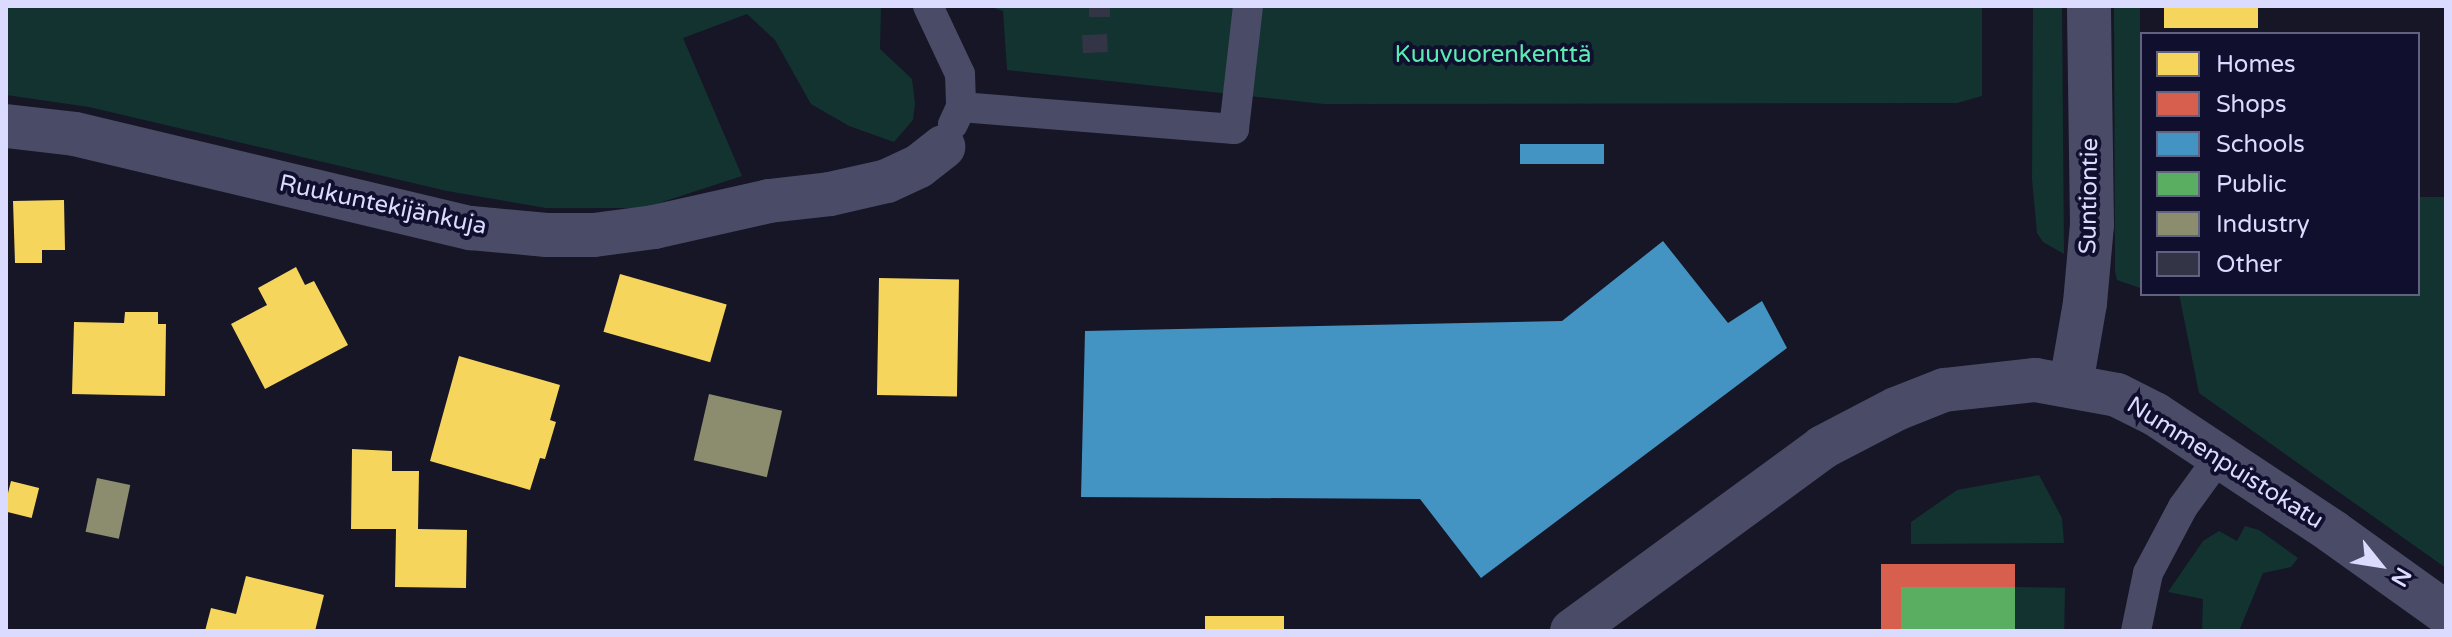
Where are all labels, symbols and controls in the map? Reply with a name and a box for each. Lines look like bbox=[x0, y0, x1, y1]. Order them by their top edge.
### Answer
legend bbox=[2140, 32, 2420, 296]
park label: Kuuvuorenkenttä bbox=[1395, 41, 1591, 69]
text: Homes bbox=[2216, 50, 2296, 79]
text: Shops bbox=[2216, 90, 2286, 119]
text: Schools bbox=[2216, 130, 2305, 159]
street label: Suntiontie bbox=[2074, 138, 2104, 254]
street label: Ruukuntekijänkuja bbox=[277, 169, 489, 241]
text: Public bbox=[2216, 170, 2286, 199]
text: Industry bbox=[2216, 210, 2310, 239]
text: Other bbox=[2216, 250, 2282, 279]
street label: Nummenpuistokatu bbox=[2121, 391, 2329, 535]
north arrow bbox=[2340, 525, 2420, 605]
text: N bbox=[2385, 563, 2416, 591]

